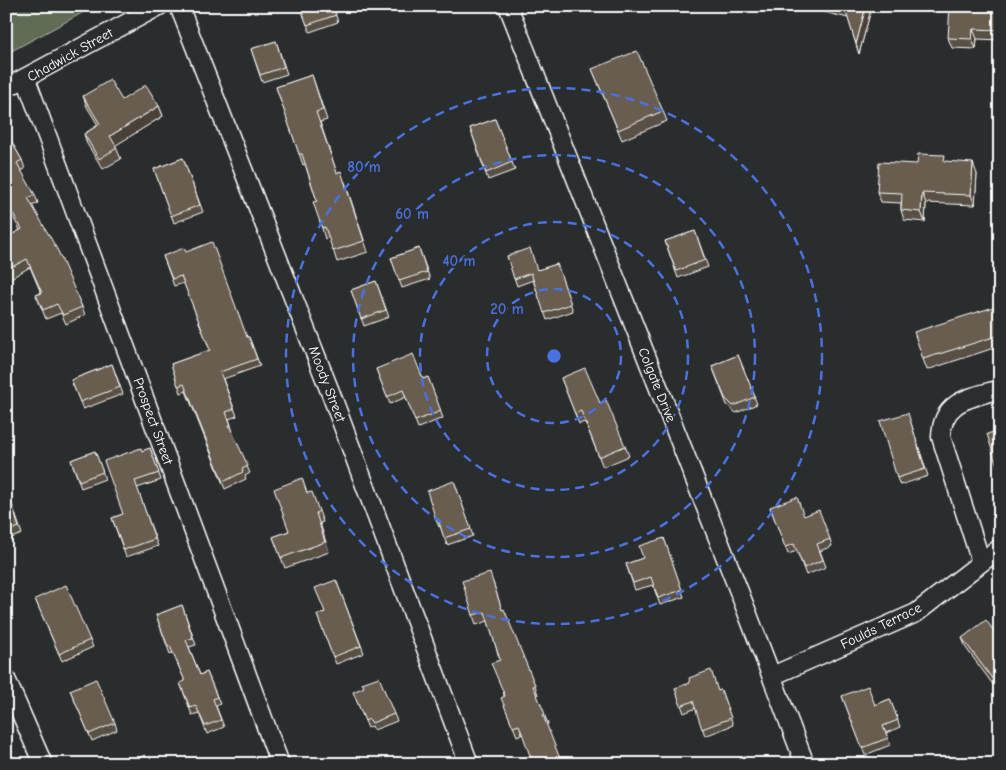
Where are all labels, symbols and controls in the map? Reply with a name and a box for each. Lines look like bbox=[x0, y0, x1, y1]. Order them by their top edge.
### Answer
street label: Chadwick Street bbox=[24, 24, 117, 86]
text: 80 m bbox=[347, 158, 381, 176]
text: 60 m bbox=[395, 205, 429, 223]
text: 40 m bbox=[443, 252, 476, 270]
text: 20 m bbox=[490, 300, 524, 318]
street label: Moody Street bbox=[305, 344, 350, 425]
street label: Colgate Drive bbox=[634, 345, 680, 425]
centre of rings bbox=[545, 347, 563, 365]
street label: Prospect Street bbox=[129, 375, 177, 468]
street label: Foulds Terrace bbox=[838, 599, 924, 653]

